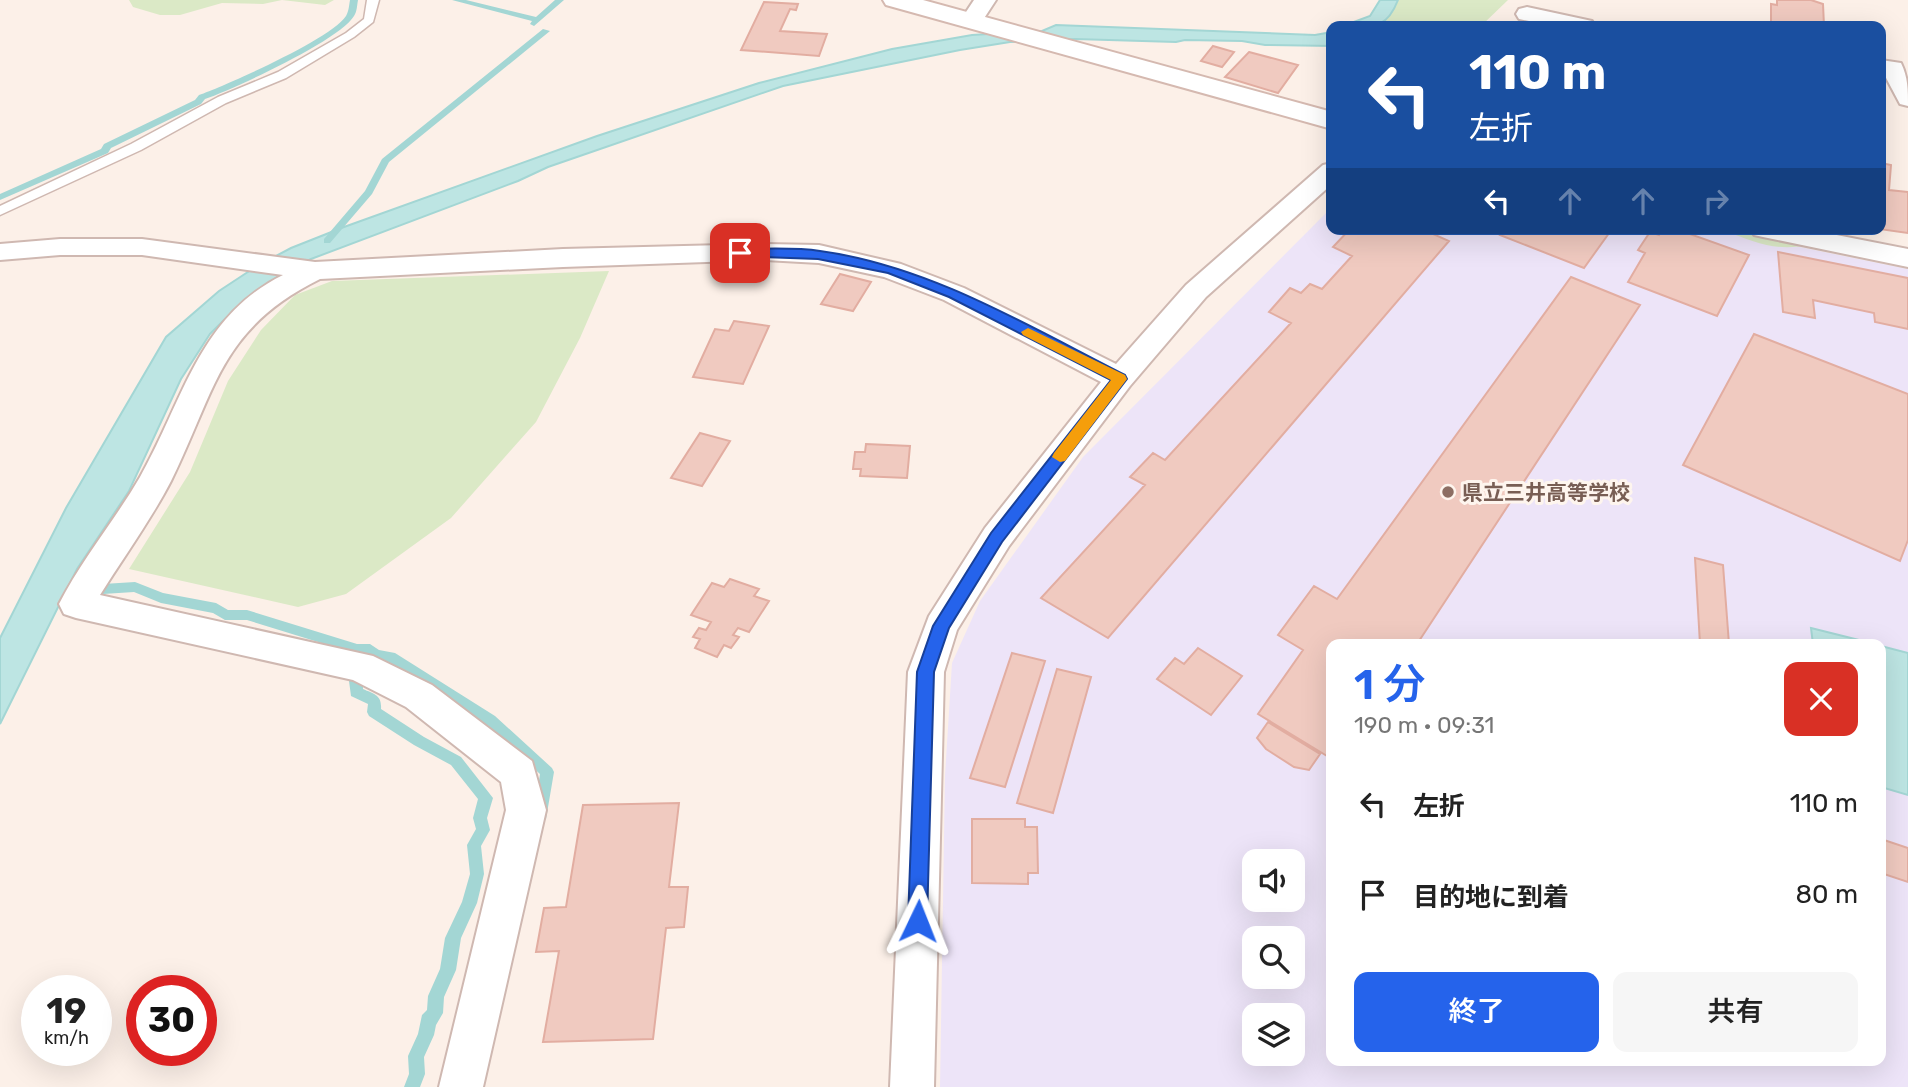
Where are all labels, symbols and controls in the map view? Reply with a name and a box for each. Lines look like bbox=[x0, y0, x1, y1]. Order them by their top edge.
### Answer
text: 110 m bbox=[1469, 43, 1606, 101]
icon: left bbox=[1354, 49, 1445, 140]
text: 左折 bbox=[1469, 109, 1533, 147]
icon: left bbox=[1478, 182, 1516, 220]
icon: ahead bbox=[1551, 182, 1589, 220]
icon: ahead bbox=[1624, 182, 1662, 220]
icon: right bbox=[1697, 182, 1735, 220]
pin bbox=[710, 223, 770, 283]
icon: arrive bbox=[721, 234, 759, 272]
place label: 県立三井高等学校 bbox=[1462, 480, 1630, 505]
marker: 県立三井高等学校 bbox=[1440, 484, 1456, 500]
text: 1 分 bbox=[1354, 660, 1425, 710]
button: close bbox=[1784, 662, 1858, 736]
text: 190 m · 09:31 bbox=[1354, 711, 1494, 739]
icon: left bbox=[1354, 785, 1392, 823]
text: 110 m bbox=[1790, 788, 1858, 819]
text: 左折 bbox=[1413, 791, 1465, 822]
map controls bbox=[1242, 849, 1305, 1066]
button: sound bbox=[1242, 849, 1305, 912]
icon: arrive bbox=[1354, 876, 1392, 914]
text: 80 m bbox=[1795, 879, 1858, 910]
text: 目的地に到着 bbox=[1413, 882, 1569, 913]
position arrow bbox=[881, 884, 955, 958]
button: search bbox=[1242, 926, 1305, 989]
button: 終了 bbox=[1354, 972, 1599, 1052]
button: 共有 bbox=[1613, 972, 1858, 1052]
speed limit sign: 30 bbox=[126, 975, 217, 1066]
text: 19 bbox=[47, 990, 86, 1032]
button: layers bbox=[1242, 1003, 1305, 1066]
text: km/h bbox=[44, 1027, 89, 1049]

